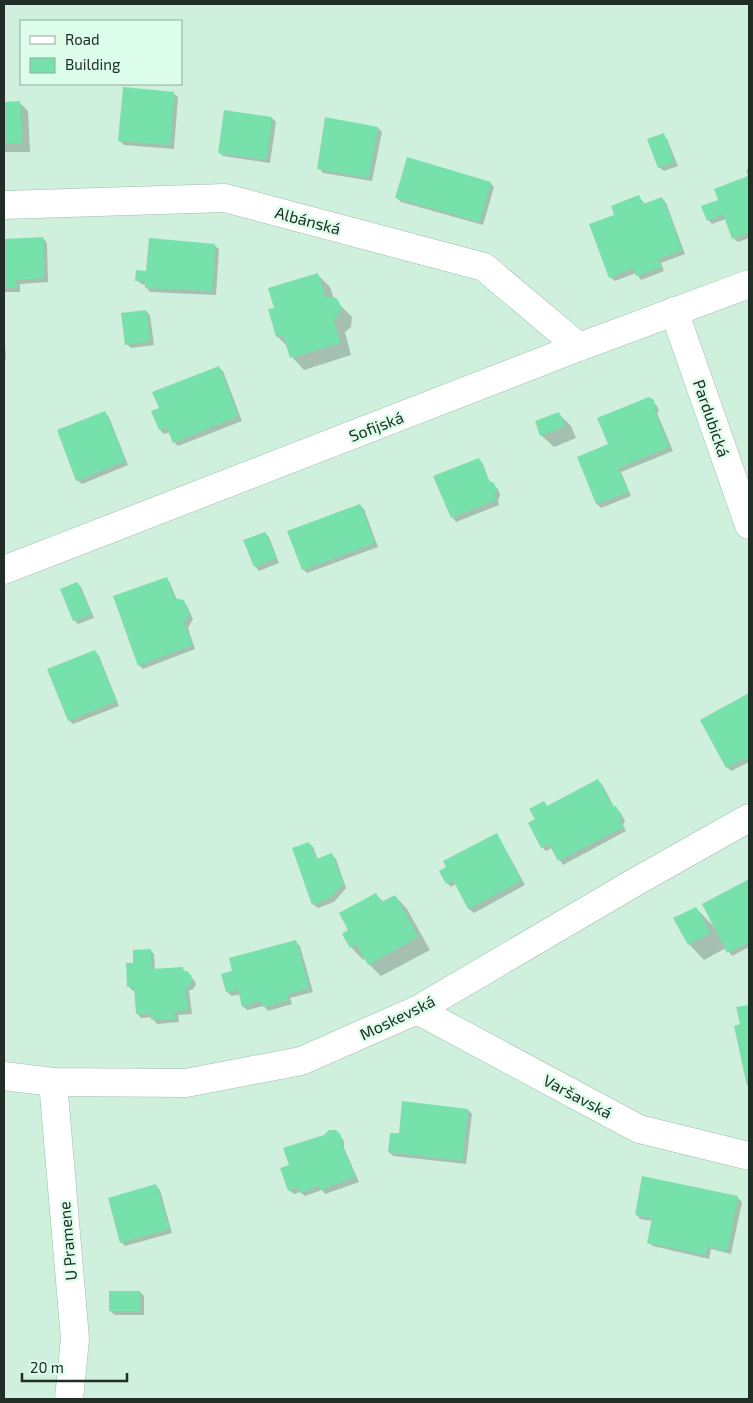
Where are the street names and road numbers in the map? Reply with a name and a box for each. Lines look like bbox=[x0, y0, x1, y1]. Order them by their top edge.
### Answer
street label: Albánská bbox=[273, 202, 343, 238]
street label: Pardubická bbox=[690, 377, 734, 459]
street label: Sofijská bbox=[346, 407, 406, 446]
street label: Moskevská bbox=[356, 991, 438, 1043]
street label: Varšavská bbox=[540, 1070, 616, 1122]
street label: U Pramene bbox=[54, 1201, 80, 1281]

